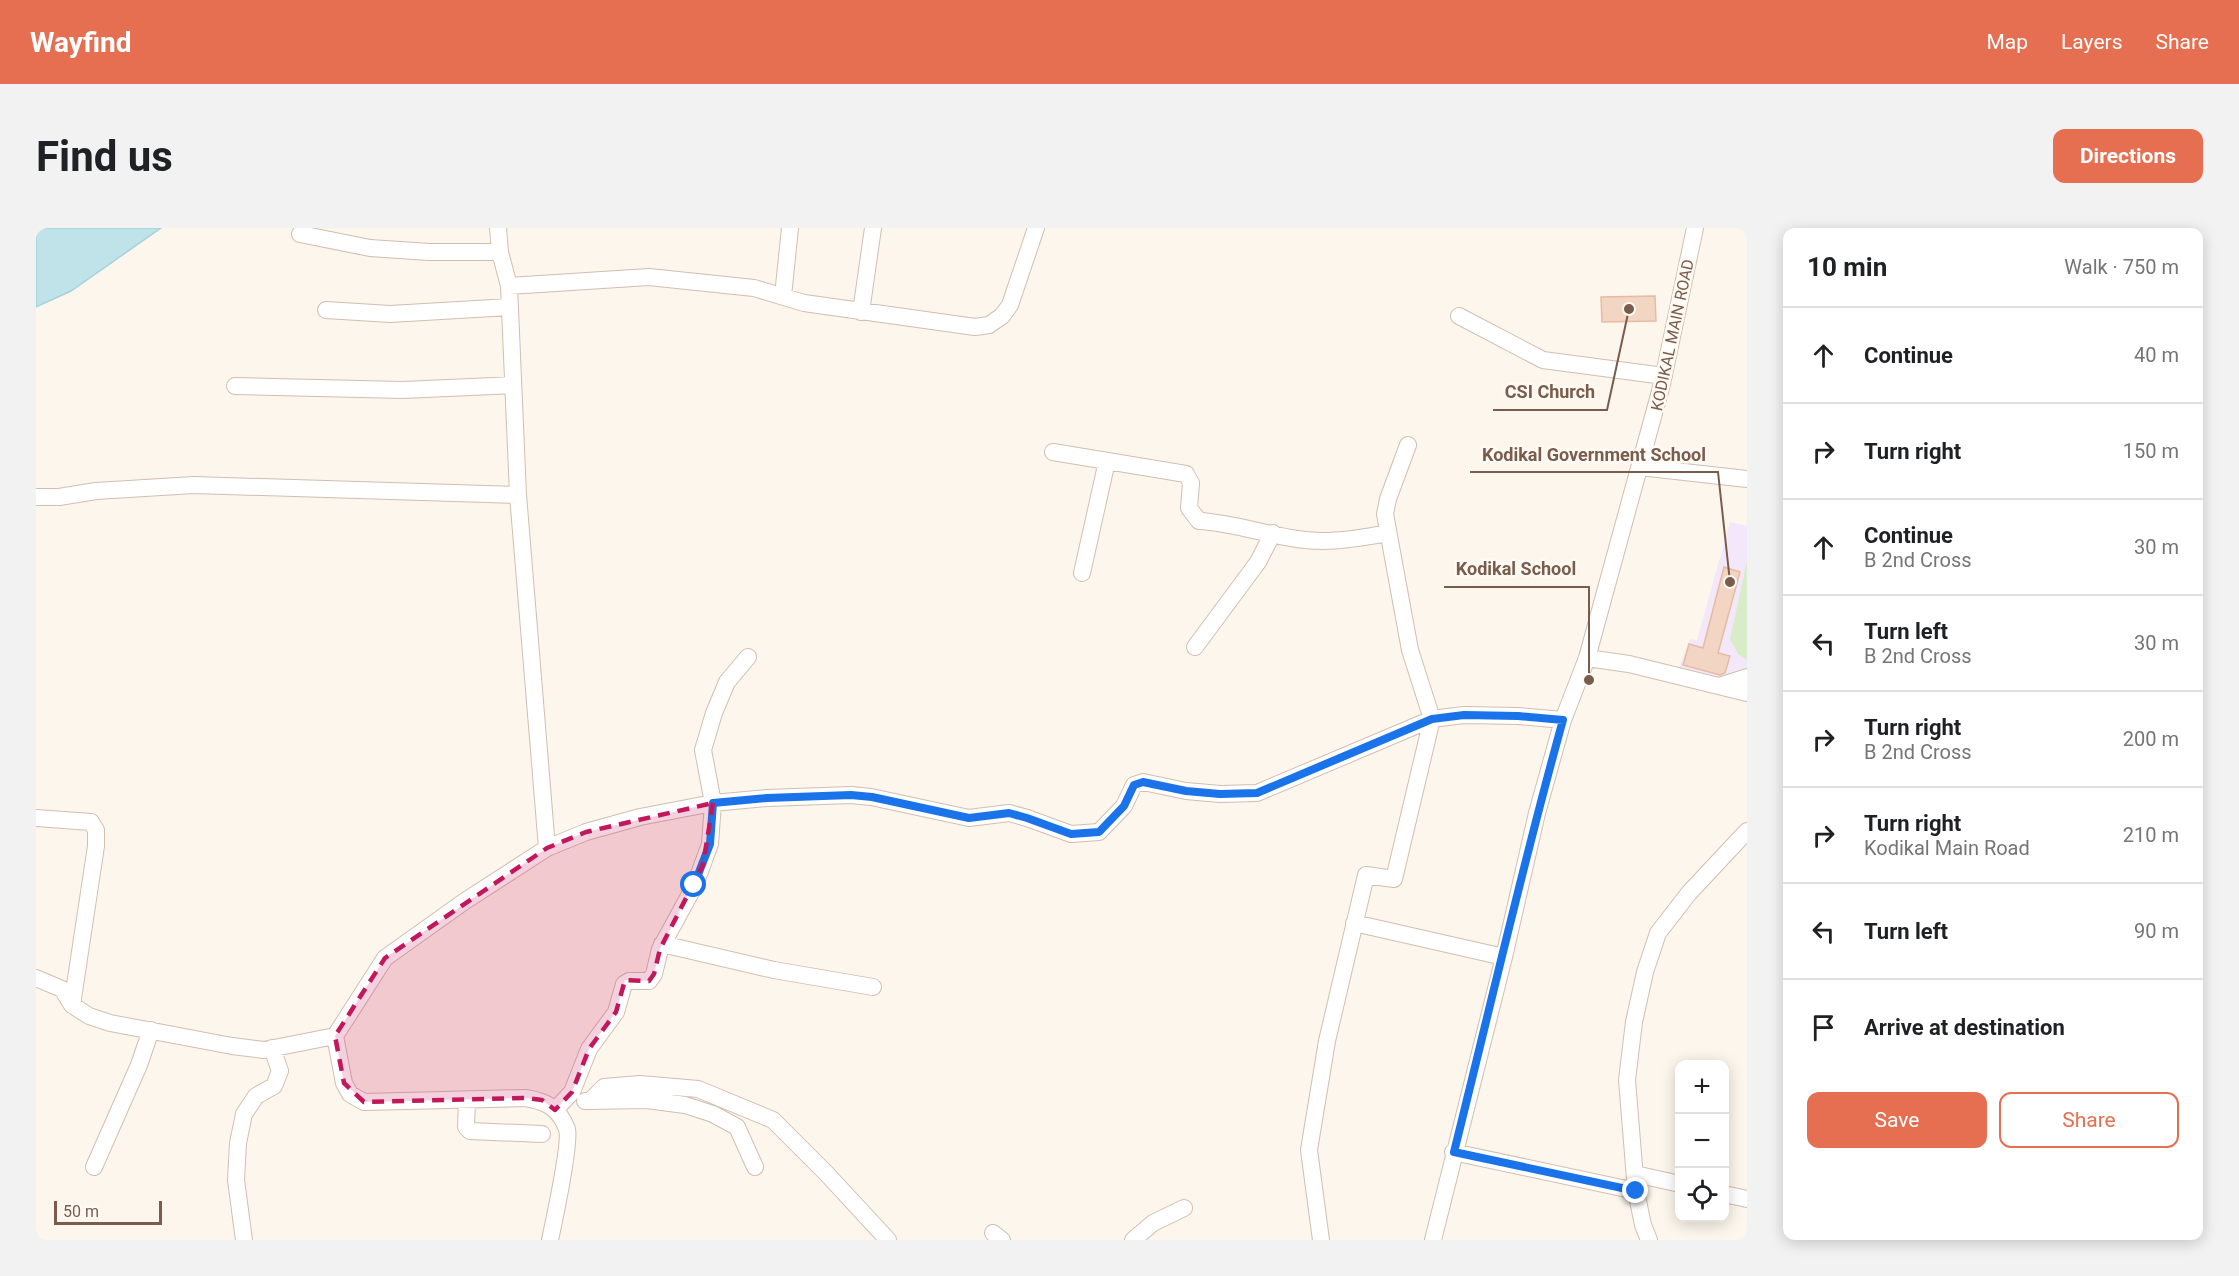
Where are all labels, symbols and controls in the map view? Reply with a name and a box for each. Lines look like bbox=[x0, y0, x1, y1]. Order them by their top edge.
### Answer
text: Wayfind bbox=[30, 26, 131, 59]
text: Map bbox=[1986, 30, 2028, 54]
text: Layers bbox=[2061, 30, 2122, 54]
text: Share bbox=[2155, 30, 2209, 54]
button: Directions bbox=[2053, 129, 2203, 183]
text: Find us bbox=[36, 132, 173, 181]
text: 10 min bbox=[1807, 252, 1887, 282]
text: Walk · 750 m bbox=[2064, 255, 2179, 279]
street label: KODIKAL MAIN ROAD bbox=[1647, 257, 1698, 413]
icon: ahead bbox=[1807, 339, 1840, 372]
text: Continue bbox=[1864, 343, 1953, 368]
text: 40 m bbox=[2134, 343, 2179, 367]
callout: CSI Church bbox=[1493, 374, 1607, 410]
text: CSI Church bbox=[1505, 381, 1595, 402]
icon: right bbox=[1807, 435, 1840, 468]
callout: Kodikal Government School bbox=[1470, 436, 1718, 472]
text: Turn right bbox=[1864, 439, 1961, 464]
text: 150 m bbox=[2123, 439, 2179, 463]
text: Kodikal Government School bbox=[1482, 444, 1706, 465]
text: Continue bbox=[1864, 523, 1953, 548]
icon: ahead bbox=[1807, 531, 1840, 564]
text: 30 m bbox=[2134, 535, 2179, 559]
text: B 2nd Cross bbox=[1864, 548, 1972, 572]
callout: Kodikal School bbox=[1444, 551, 1589, 587]
text: Kodikal School bbox=[1456, 558, 1576, 579]
text: Turn left bbox=[1864, 619, 1948, 644]
icon: left bbox=[1807, 627, 1840, 660]
text: 30 m bbox=[2134, 631, 2179, 655]
text: B 2nd Cross bbox=[1864, 644, 1972, 668]
text: Turn right bbox=[1864, 715, 1961, 740]
icon: right bbox=[1807, 723, 1840, 756]
text: 200 m bbox=[2123, 727, 2179, 751]
text: B 2nd Cross bbox=[1864, 740, 1972, 764]
text: Turn right bbox=[1864, 811, 1961, 836]
icon: right bbox=[1807, 819, 1840, 852]
text: 210 m bbox=[2123, 823, 2179, 847]
text: Kodikal Main Road bbox=[1864, 836, 2030, 860]
route start bbox=[680, 871, 706, 897]
icon: left bbox=[1807, 915, 1840, 948]
text: Turn left bbox=[1864, 919, 1948, 944]
text: 90 m bbox=[2134, 919, 2179, 943]
icon: arrive bbox=[1807, 1011, 1840, 1044]
text: Arrive at destination bbox=[1864, 1015, 2065, 1040]
map controls bbox=[1675, 1060, 1729, 1222]
button: + bbox=[1675, 1060, 1729, 1114]
button: Save bbox=[1807, 1092, 1987, 1148]
button: Share bbox=[1999, 1092, 2179, 1148]
button: − bbox=[1675, 1114, 1729, 1168]
button: locate bbox=[1675, 1168, 1729, 1222]
route end bbox=[1622, 1177, 1648, 1203]
scale bar bbox=[54, 1198, 162, 1226]
text: 50 m bbox=[63, 1202, 99, 1221]

